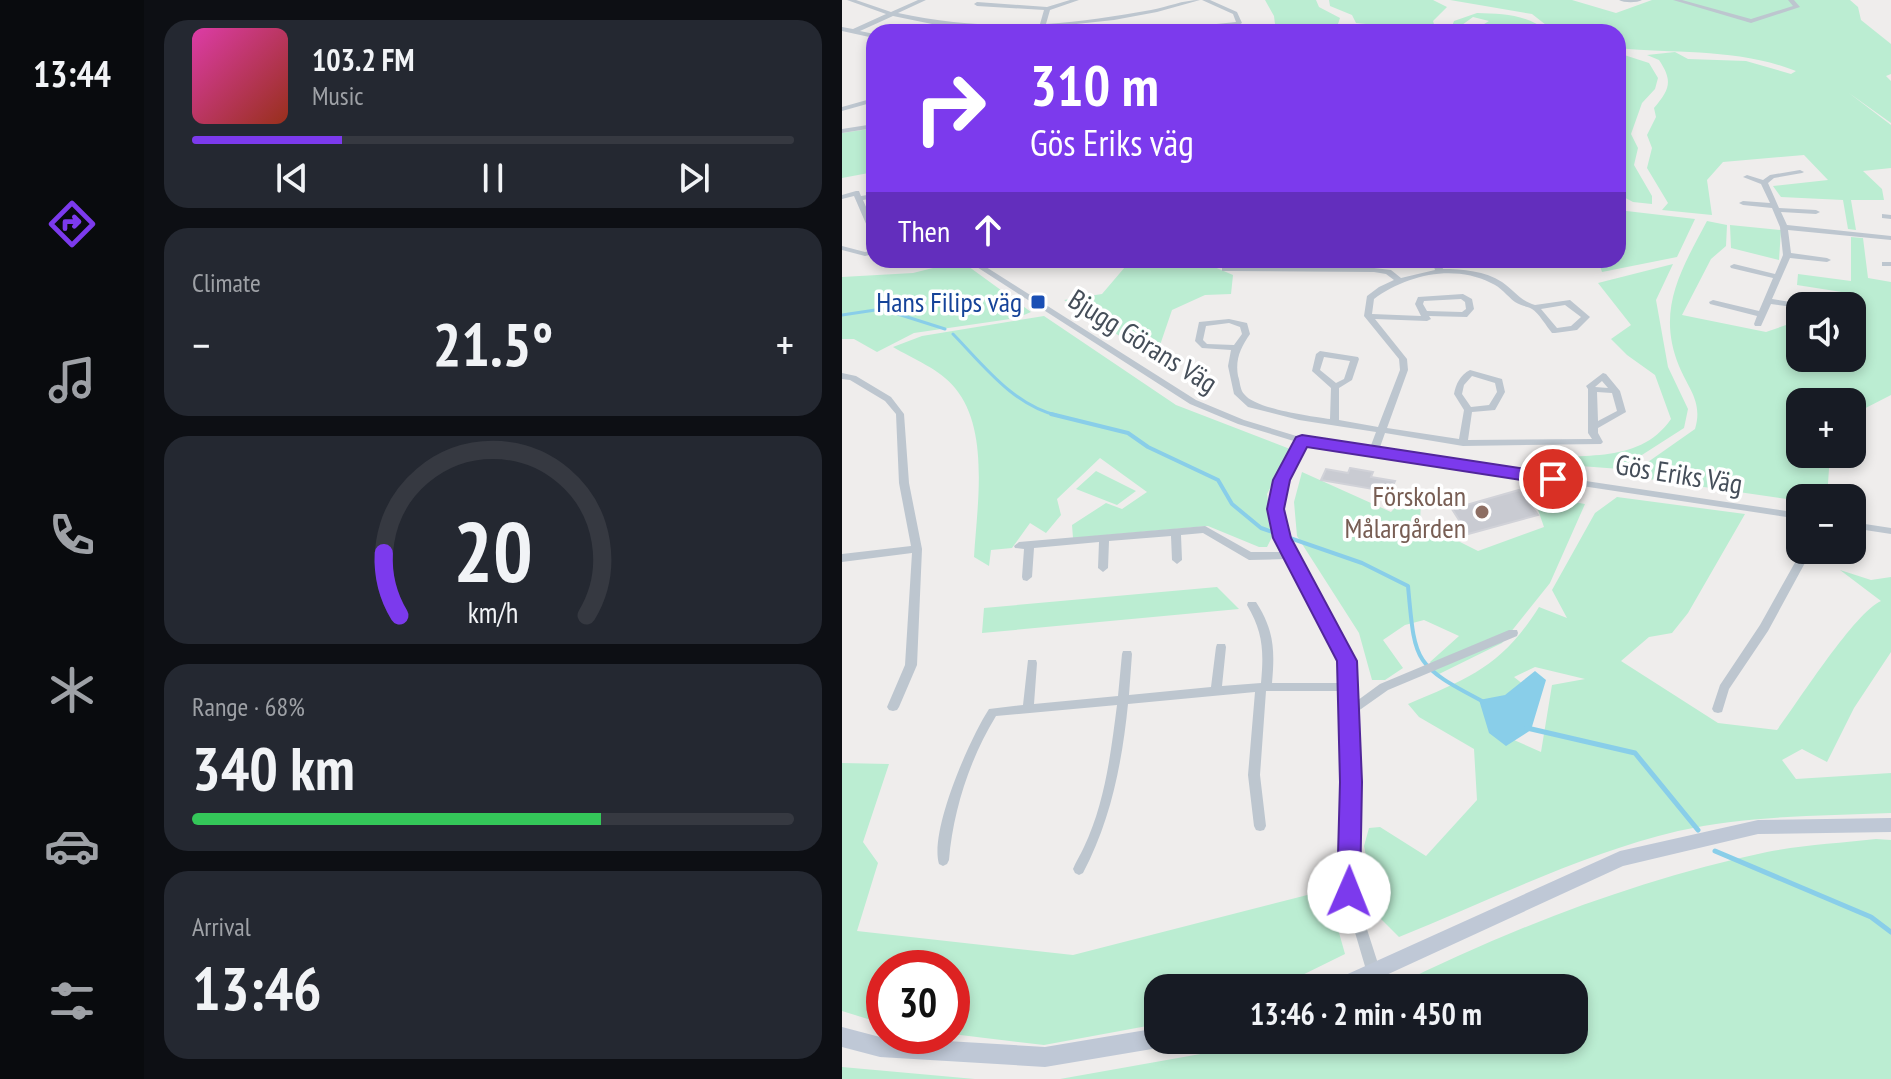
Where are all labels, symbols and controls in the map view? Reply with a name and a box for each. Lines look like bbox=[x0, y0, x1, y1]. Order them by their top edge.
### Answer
text: 103.2 FM bbox=[312, 40, 414, 79]
text: 310 m bbox=[1030, 49, 1159, 121]
text: 13:44 bbox=[33, 50, 111, 97]
icon: right bbox=[898, 56, 1002, 160]
text: Music bbox=[312, 79, 364, 112]
text: Gös Eriks väg bbox=[1030, 119, 1194, 166]
icon: previous bbox=[270, 156, 314, 200]
icon: pause bbox=[471, 156, 515, 200]
icon: next bbox=[672, 156, 716, 200]
icon: directions bbox=[44, 196, 100, 252]
icon: ahead bbox=[966, 208, 1010, 252]
text: Then bbox=[898, 211, 950, 250]
text: Climate bbox=[192, 266, 261, 299]
street label: Bjugg Görans Väg bbox=[1062, 280, 1225, 401]
place label: Hans Filips väg bbox=[876, 283, 1022, 320]
map controls bbox=[1786, 292, 1866, 564]
button: sound bbox=[1786, 292, 1866, 372]
marker: Hans Filips väg bbox=[1029, 293, 1047, 311]
text: 21.5° bbox=[433, 305, 553, 383]
text: − bbox=[192, 316, 210, 373]
text: + bbox=[776, 316, 794, 373]
icon: music bbox=[44, 352, 100, 408]
button: + bbox=[1786, 388, 1866, 468]
pin bbox=[1519, 445, 1587, 513]
street label: Gös Eriks Väg bbox=[1613, 445, 1745, 502]
icon: arrive bbox=[1531, 457, 1575, 501]
place label: Förskolan Målargården bbox=[1345, 477, 1466, 546]
button: − bbox=[1786, 484, 1866, 564]
text: 20 bbox=[453, 496, 533, 604]
marker: Förskolan Målargården bbox=[1473, 503, 1491, 521]
icon: phone bbox=[44, 507, 100, 563]
text: km/h bbox=[468, 594, 518, 631]
icon: climate bbox=[44, 662, 100, 718]
text: Range · 68% bbox=[192, 690, 305, 723]
text: 340 km bbox=[192, 729, 355, 807]
icon: car bbox=[44, 818, 100, 874]
position arrow bbox=[1307, 850, 1391, 934]
text: Arrival bbox=[192, 910, 251, 943]
text: 13:46 bbox=[192, 949, 322, 1027]
speed limit sign: 30 bbox=[866, 950, 970, 1054]
icon: filters bbox=[44, 973, 100, 1029]
text: 13:46 · 2 min · 450 m bbox=[1250, 994, 1482, 1033]

